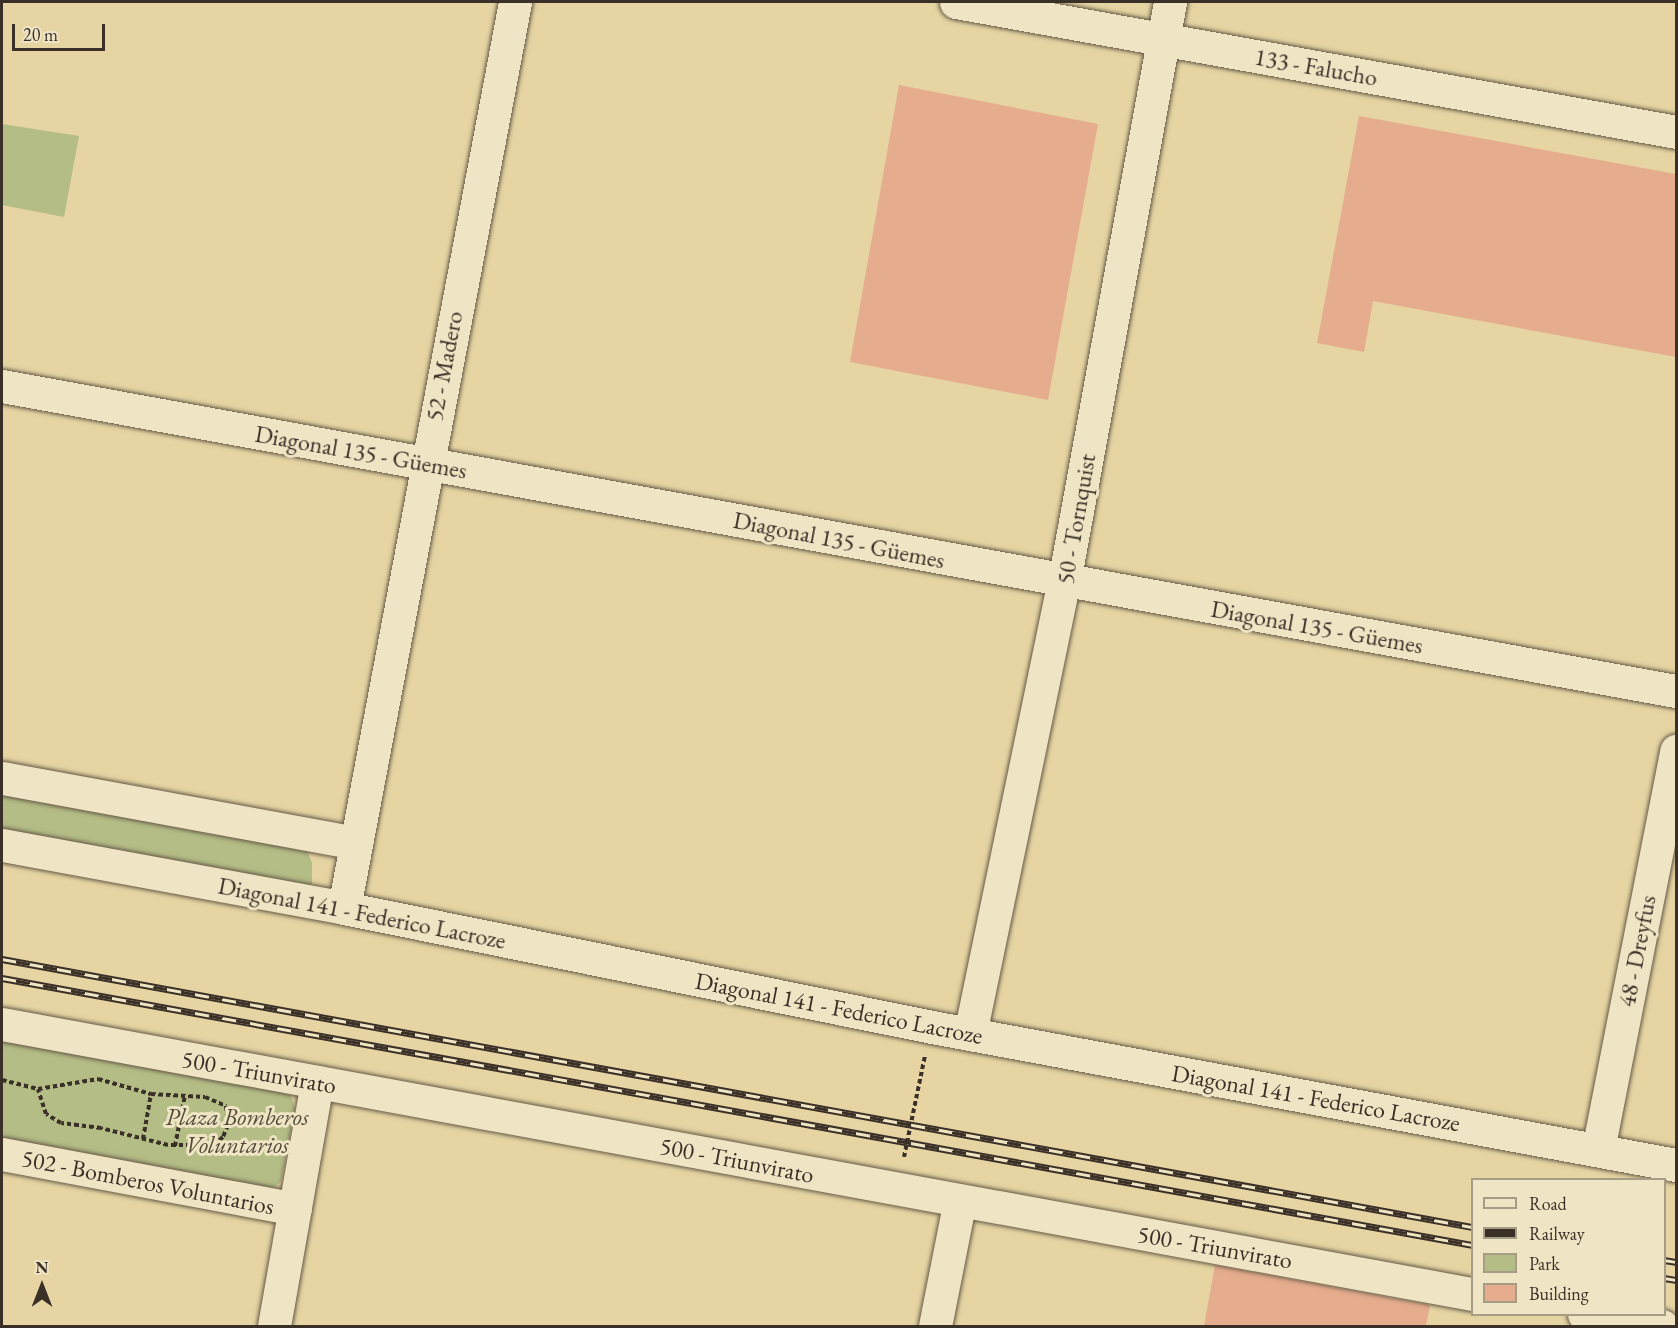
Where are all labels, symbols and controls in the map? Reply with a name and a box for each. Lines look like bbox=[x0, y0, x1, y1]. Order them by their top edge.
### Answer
scale bar bbox=[15, 12, 108, 50]
text: 20 m bbox=[23, 23, 58, 46]
street label: 133 - Falucho bbox=[1252, 42, 1380, 92]
street label: 52 - Madero bbox=[419, 309, 469, 423]
street label: Diagonal 135 - Güemes bbox=[253, 419, 469, 485]
street label: 50 - Tornquist bbox=[1050, 452, 1102, 586]
street label: Diagonal 135 - Güemes bbox=[731, 505, 947, 575]
street label: Diagonal 135 - Güemes bbox=[1209, 594, 1425, 660]
street label: Diagonal 141 - Federico Lacroze bbox=[216, 871, 508, 955]
street label: 48 - Dreyfus bbox=[1612, 893, 1662, 1009]
street label: Diagonal 141 - Federico Lacroze bbox=[693, 966, 985, 1050]
street label: 500 - Triunvirato bbox=[179, 1044, 339, 1100]
street label: Diagonal 141 - Federico Lacroze bbox=[1170, 1058, 1462, 1138]
park label: Plaza Bomberos Voluntarios bbox=[165, 1103, 309, 1159]
street label: 500 - Triunvirato bbox=[657, 1131, 817, 1189]
street label: 502 - Bomberos Voluntarios bbox=[19, 1143, 277, 1221]
legend bbox=[1471, 1178, 1666, 1316]
text: Road bbox=[1529, 1192, 1567, 1215]
street label: 500 - Triunvirato bbox=[1135, 1219, 1295, 1275]
text: Railway bbox=[1529, 1222, 1585, 1245]
text: Park bbox=[1529, 1252, 1560, 1275]
north arrow bbox=[12, 1256, 72, 1316]
text: N bbox=[36, 1257, 48, 1278]
text: Building bbox=[1529, 1282, 1589, 1305]

